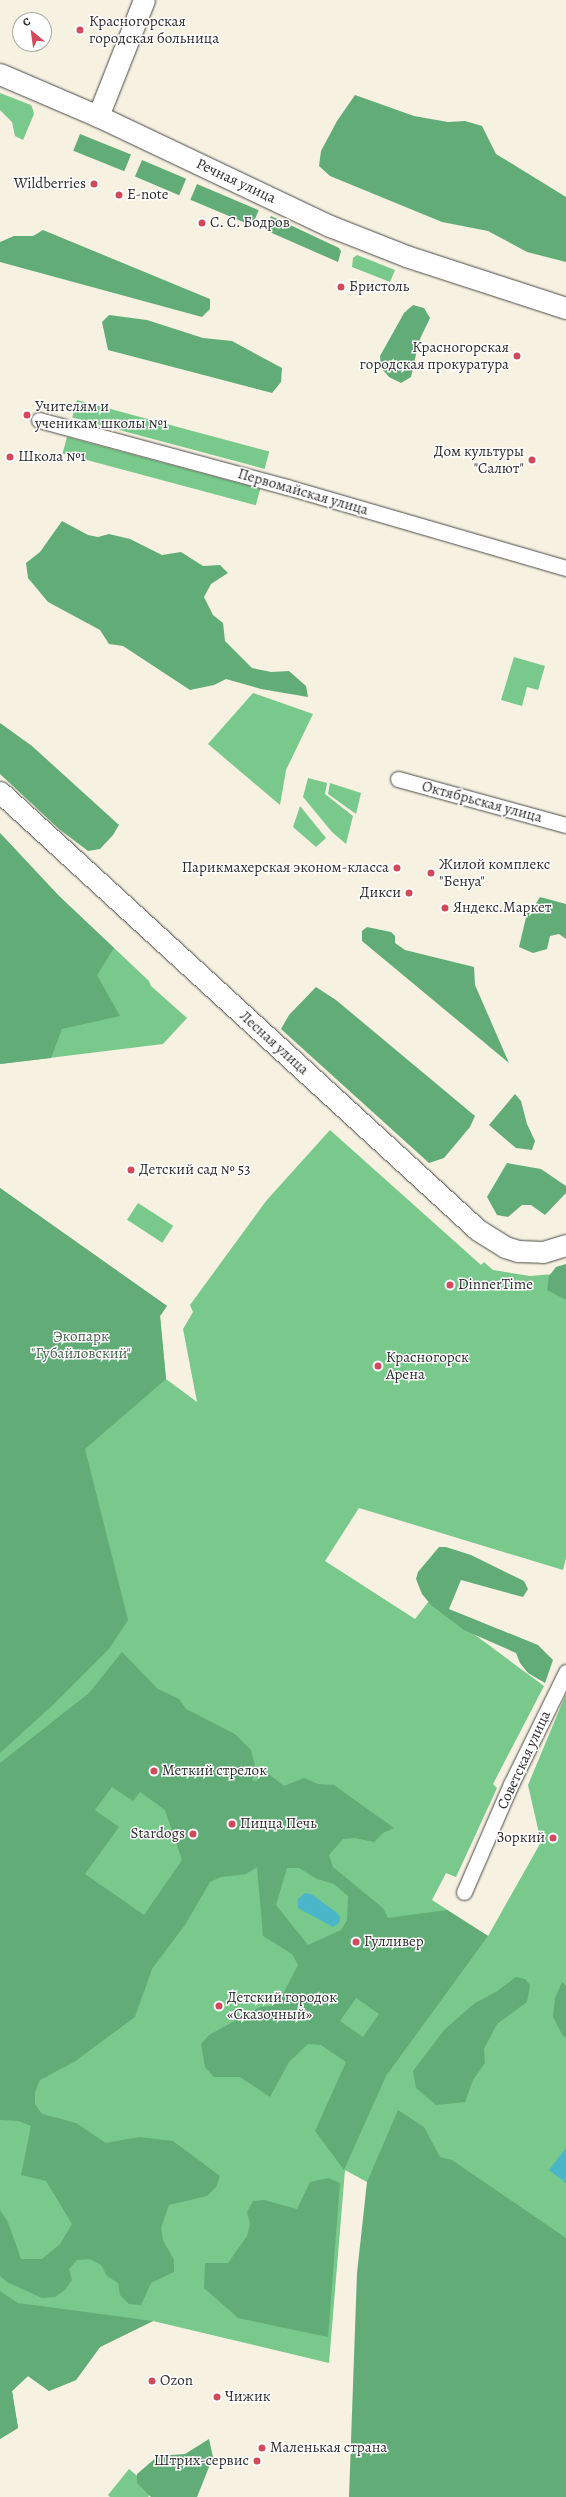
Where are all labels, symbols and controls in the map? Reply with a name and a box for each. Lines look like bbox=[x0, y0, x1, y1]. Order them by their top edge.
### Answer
north arrow bbox=[12, 12, 52, 52]
place label: Красногорская городская больница bbox=[89, 12, 219, 47]
text: С bbox=[20, 14, 33, 30]
marker: Красногорская городская больница bbox=[74, 24, 86, 36]
street label: Речная улица bbox=[193, 155, 279, 207]
place label: Wildberries bbox=[14, 175, 86, 193]
marker: Wildberries bbox=[89, 179, 99, 189]
place label: E-note bbox=[127, 186, 168, 204]
marker: E-note bbox=[114, 190, 124, 200]
place label: С. С. Бодров bbox=[210, 214, 290, 232]
marker: С. С. Бодров bbox=[197, 218, 207, 228]
place label: Бристоль bbox=[349, 278, 409, 296]
marker: Бристоль bbox=[336, 282, 346, 292]
place label: Красногорская городская прокуратура bbox=[360, 338, 509, 373]
marker: Красногорская городская прокуратура bbox=[512, 351, 522, 361]
place label: Учителям и ученикам школы №1 bbox=[35, 397, 168, 432]
marker: Учителям и ученикам школы №1 bbox=[22, 410, 32, 420]
place label: Дом культуры "Салют" bbox=[434, 442, 524, 477]
place label: Школа №1 bbox=[18, 448, 86, 466]
marker: Школа №1 bbox=[5, 452, 15, 462]
marker: Дом культуры "Салют" bbox=[527, 455, 537, 465]
street label: Первомайская улица bbox=[236, 465, 370, 519]
street label: Октябрьская улица bbox=[420, 777, 544, 827]
place label: Жилой комплекс "Бенуа" bbox=[439, 855, 550, 890]
place label: Парикмахерская эконом-класса bbox=[182, 859, 389, 877]
marker: Парикмахерская эконом-класса bbox=[392, 863, 402, 873]
marker: Жилой комплекс "Бенуа" bbox=[426, 868, 436, 878]
place label: Дикси bbox=[360, 884, 401, 902]
marker: Дикси bbox=[404, 888, 414, 898]
place label: Яндекс.Маркет bbox=[453, 899, 551, 917]
marker: Яндекс.Маркет bbox=[440, 903, 450, 913]
street label: Лесная улица bbox=[236, 1007, 312, 1079]
place label: Детский сад № 53 bbox=[139, 1161, 250, 1179]
marker: Детский сад № 53 bbox=[126, 1165, 136, 1175]
place label: DinnerTime bbox=[458, 1276, 533, 1294]
marker: DinnerTime bbox=[445, 1280, 455, 1290]
park label: Экопарк "Губайловский" bbox=[31, 1327, 131, 1362]
place label: Красногорск Арена bbox=[386, 1348, 469, 1383]
marker: Красногорск Арена bbox=[373, 1361, 383, 1371]
street label: Советская улица bbox=[493, 1708, 555, 1812]
place label: Меткий стрелок bbox=[162, 1762, 267, 1780]
marker: Меткий стрелок bbox=[149, 1766, 159, 1776]
place label: Пицца Печь bbox=[240, 1815, 317, 1833]
marker: Пицца Печь bbox=[227, 1819, 237, 1829]
place label: Stardogs bbox=[130, 1825, 185, 1843]
marker: Stardogs bbox=[188, 1829, 198, 1839]
place label: Зоркий bbox=[496, 1829, 545, 1847]
marker: Зоркий bbox=[548, 1833, 558, 1843]
place label: Гулливер bbox=[364, 1933, 424, 1951]
marker: Гулливер bbox=[351, 1937, 361, 1947]
place label: Детский городок «Сказочный» bbox=[227, 1988, 337, 2023]
marker: Детский городок «Сказочный» bbox=[214, 2001, 224, 2011]
place label: Ozon bbox=[160, 2372, 193, 2390]
marker: Ozon bbox=[147, 2376, 157, 2386]
place label: Чижик bbox=[225, 2388, 270, 2406]
marker: Чижик bbox=[212, 2392, 222, 2402]
place label: Маленькая страна bbox=[270, 2439, 387, 2457]
marker: Маленькая страна bbox=[257, 2443, 267, 2453]
place label: Штрих-сервис bbox=[154, 2452, 249, 2470]
marker: Штрих-сервис bbox=[252, 2456, 262, 2466]

